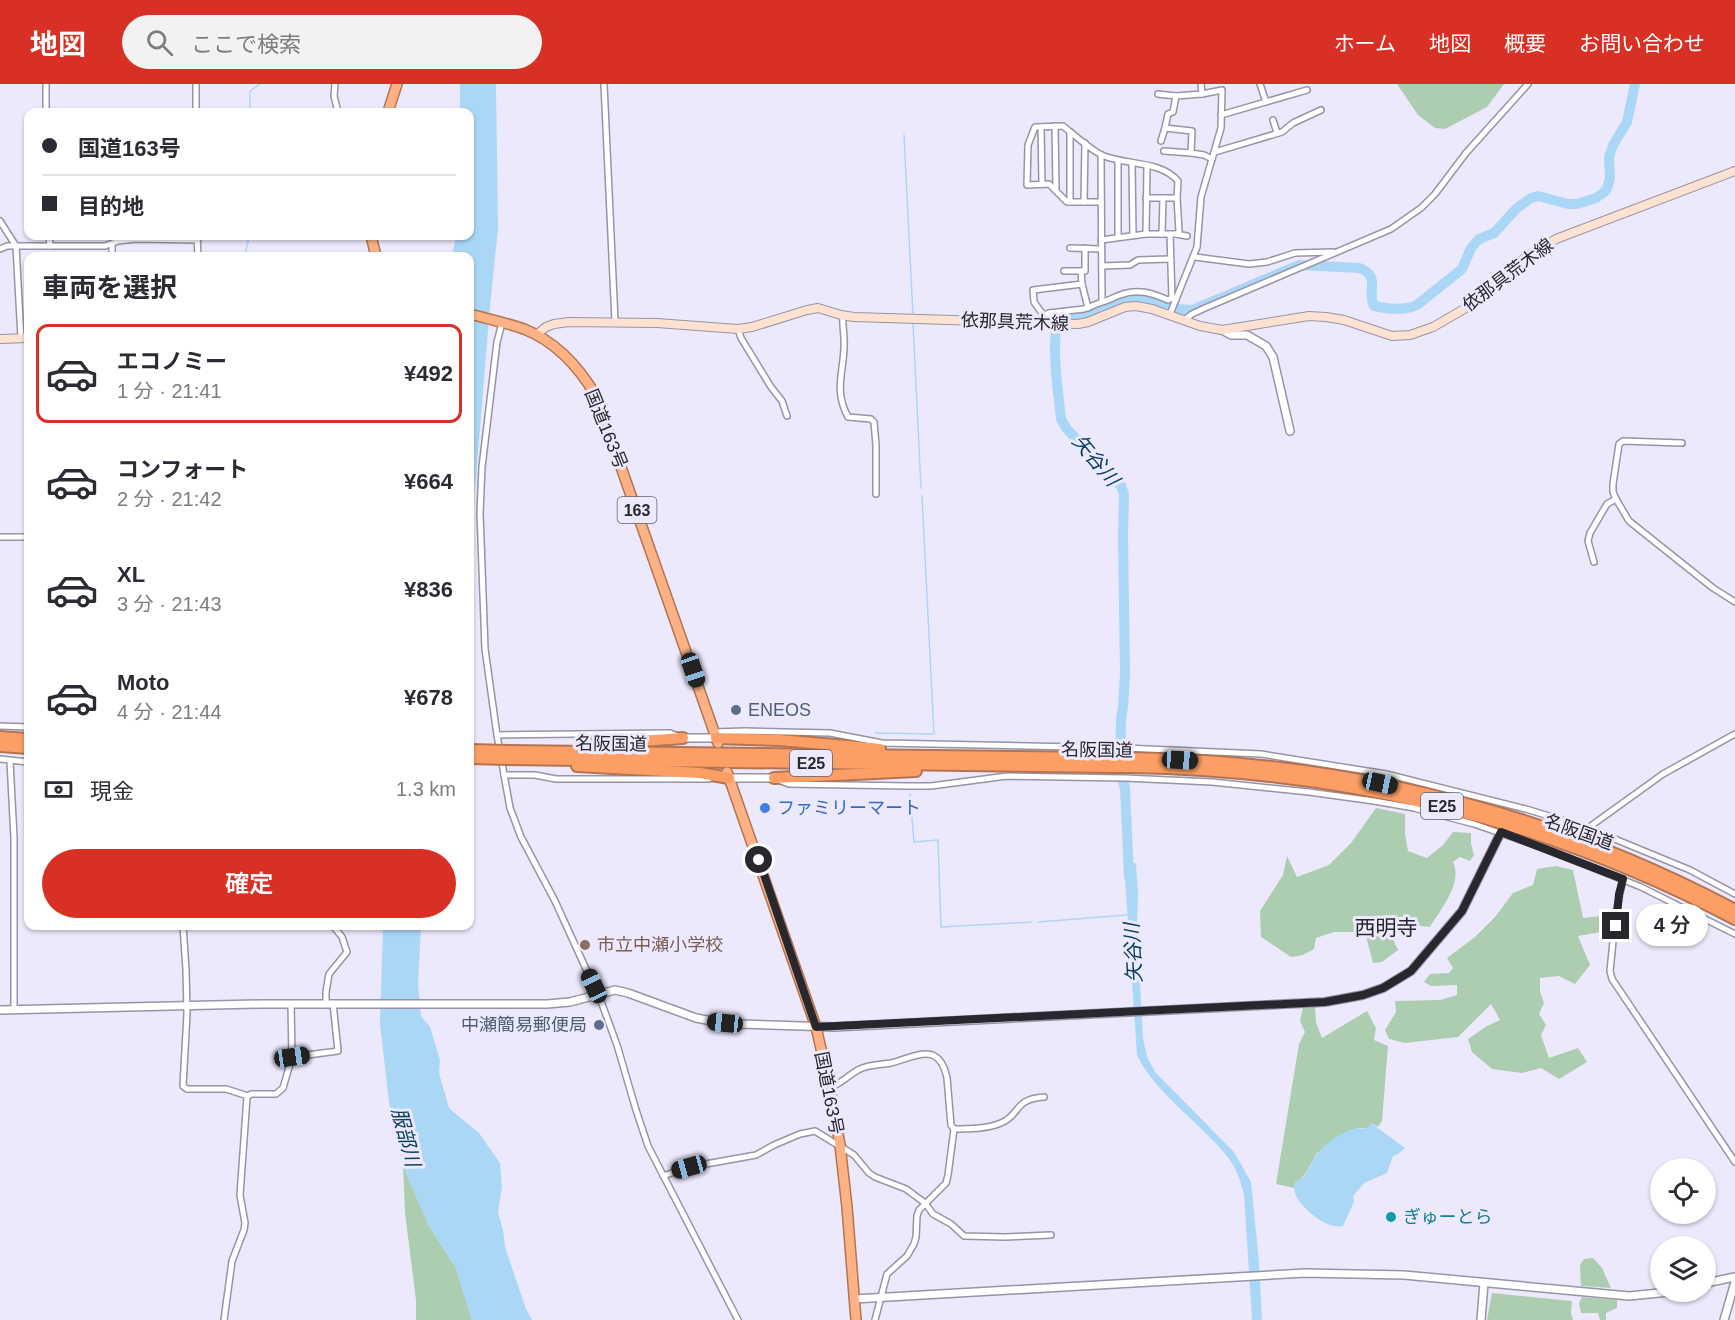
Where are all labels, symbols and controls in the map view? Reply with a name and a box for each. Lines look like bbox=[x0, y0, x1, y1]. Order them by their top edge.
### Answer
search box bbox=[122, 15, 542, 69]
icon: search bbox=[143, 26, 176, 59]
text: 地図 bbox=[30, 29, 86, 60]
text: ここで検索 bbox=[191, 32, 301, 57]
text: ホーム bbox=[1334, 32, 1396, 55]
text: 地図 bbox=[1429, 32, 1471, 55]
text: 概要 bbox=[1504, 32, 1546, 55]
text: お問い合わせ bbox=[1579, 32, 1705, 55]
text: 国道163号 bbox=[78, 136, 181, 161]
text: 目的地 bbox=[78, 194, 144, 219]
street label: 依那具荒木線 bbox=[1459, 235, 1557, 315]
text: 車両を選択 bbox=[42, 273, 177, 303]
street label: 依那具荒木線 bbox=[961, 310, 1069, 334]
icon: car bbox=[45, 347, 99, 401]
text: エコノミー bbox=[117, 349, 227, 374]
text: ¥492 bbox=[404, 361, 453, 386]
text: 1 分 · 21:41 bbox=[117, 380, 222, 402]
street label: 国道163号 bbox=[581, 386, 631, 472]
water label: 矢谷川 bbox=[1068, 430, 1125, 492]
icon: car bbox=[45, 455, 99, 509]
text: コンフォート bbox=[117, 457, 248, 482]
text: ¥664 bbox=[404, 469, 453, 494]
text: 2 分 · 21:42 bbox=[117, 488, 222, 510]
road number: 163 bbox=[618, 497, 656, 523]
text: XL bbox=[117, 562, 145, 587]
icon: car bbox=[45, 563, 99, 617]
text: ¥836 bbox=[404, 577, 453, 602]
text: 3 分 · 21:43 bbox=[117, 593, 222, 615]
car bbox=[679, 650, 707, 690]
text: Moto bbox=[117, 670, 170, 695]
icon: car bbox=[45, 671, 99, 725]
text: ¥678 bbox=[404, 685, 453, 710]
place label: ENEOS bbox=[748, 700, 811, 720]
text: 4 分 · 21:44 bbox=[117, 701, 222, 723]
marker: ENEOS bbox=[729, 703, 743, 717]
street label: 名阪国道 bbox=[575, 733, 647, 755]
street label: 名阪国道 bbox=[1061, 739, 1133, 761]
road number: E25 bbox=[790, 750, 832, 776]
car bbox=[1162, 750, 1198, 770]
car bbox=[1361, 770, 1399, 796]
icon: cash bbox=[42, 773, 75, 806]
text: 1.3 km bbox=[396, 778, 456, 800]
text: 現金 bbox=[90, 779, 134, 804]
road number: E25 bbox=[1421, 793, 1463, 819]
place label: ファミリーマート bbox=[777, 798, 921, 818]
marker: ファミリーマート bbox=[758, 801, 772, 815]
street label: 名阪国道 bbox=[1542, 810, 1616, 854]
route start bbox=[745, 846, 772, 873]
button: 確定 bbox=[42, 849, 456, 918]
callout: 4 分 bbox=[1637, 905, 1709, 947]
route end bbox=[1602, 912, 1629, 939]
text: 4 分 bbox=[1654, 914, 1690, 936]
district label: 西明寺 bbox=[1355, 916, 1418, 939]
water label: 矢谷川 bbox=[1120, 920, 1146, 984]
place label: 市立中瀬小学校 bbox=[597, 935, 723, 955]
marker: 市立中瀬小学校 bbox=[578, 938, 592, 952]
car bbox=[578, 966, 610, 1006]
car bbox=[706, 1012, 744, 1034]
place label: 中瀬簡易郵便局 bbox=[461, 1015, 587, 1035]
marker: 中瀬簡易郵便局 bbox=[592, 1018, 606, 1032]
car bbox=[273, 1046, 311, 1068]
street label: 国道163号 bbox=[811, 1050, 847, 1136]
water label: 服部川 bbox=[388, 1105, 425, 1171]
car bbox=[669, 1153, 709, 1181]
map controls bbox=[1650, 1158, 1716, 1302]
button: locate bbox=[1650, 1158, 1716, 1224]
place label: ぎゅーとら bbox=[1403, 1207, 1492, 1227]
marker: ぎゅーとら bbox=[1384, 1210, 1398, 1224]
button: layers bbox=[1650, 1236, 1716, 1302]

